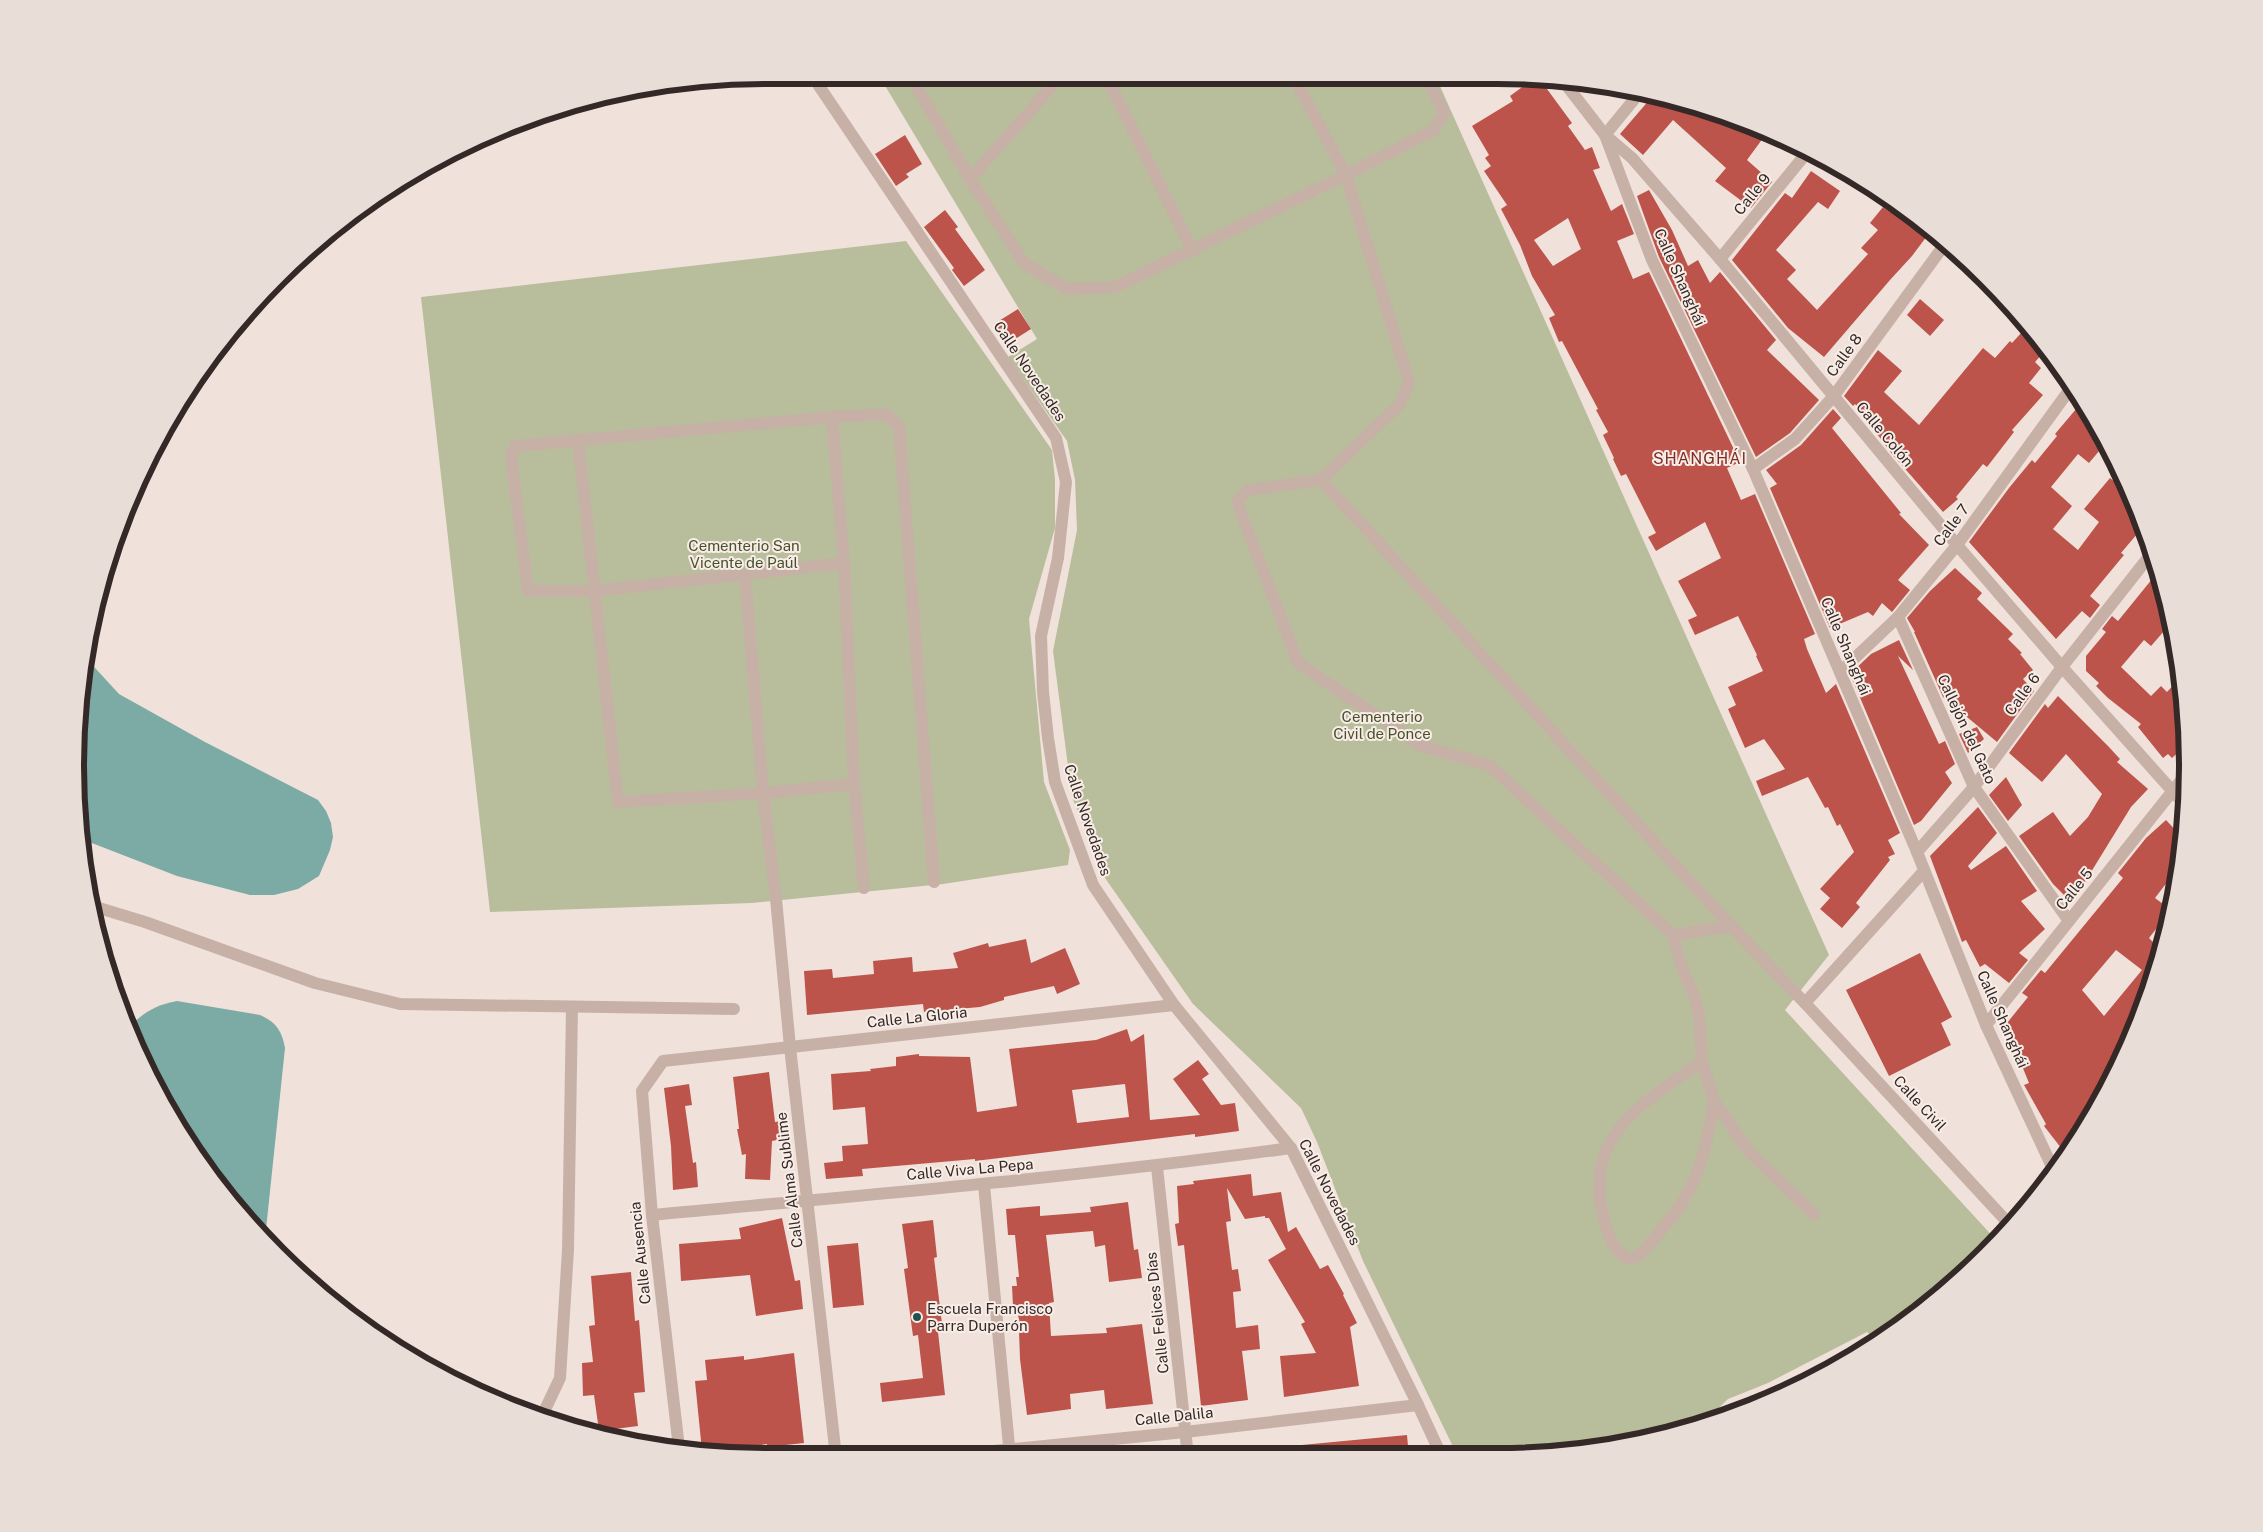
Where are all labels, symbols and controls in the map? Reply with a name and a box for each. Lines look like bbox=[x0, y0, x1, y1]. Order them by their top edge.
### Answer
street label: Calle 9 bbox=[1730, 170, 1774, 218]
street label: Calle Shanghái bbox=[1651, 226, 1709, 328]
street label: Calle Novedades bbox=[990, 318, 1070, 424]
street label: Calle 8 bbox=[1823, 330, 1865, 380]
street label: Calle Colón bbox=[1853, 398, 1917, 470]
district label: SHANGHÁI bbox=[1653, 448, 1747, 468]
street label: Calle 7 bbox=[1930, 501, 1972, 549]
park label: Cementerio San Vicente de Paúl bbox=[688, 537, 800, 571]
street label: Calle Shanghái bbox=[1818, 595, 1874, 697]
street label: Calle 6 bbox=[2001, 669, 2043, 719]
street label: Callejón del Gato bbox=[1934, 672, 2000, 786]
park label: Cementerio Civil de Ponce bbox=[1333, 708, 1431, 742]
street label: Calle Novedades bbox=[1061, 762, 1115, 878]
street label: Calle 5 bbox=[2052, 865, 2096, 913]
street label: Calle Shanghái bbox=[1974, 968, 2032, 1070]
street label: Calle La Gloria bbox=[866, 1003, 968, 1031]
street label: Calle Civil bbox=[1890, 1072, 1950, 1134]
street label: Calle Alma Sublime bbox=[772, 1111, 806, 1249]
street label: Calle Novedades bbox=[1296, 1136, 1364, 1248]
street label: Calle Viva La Pepa bbox=[906, 1155, 1034, 1183]
street label: Calle Ausencia bbox=[626, 1201, 654, 1305]
street label: Calle Felices Días bbox=[1142, 1251, 1172, 1375]
place label: Escuela Francisco Parra Duperón bbox=[927, 1300, 1053, 1334]
marker: Escuela Francisco Parra Duperón bbox=[911, 1311, 923, 1323]
street label: Calle Dalila bbox=[1134, 1403, 1214, 1429]

